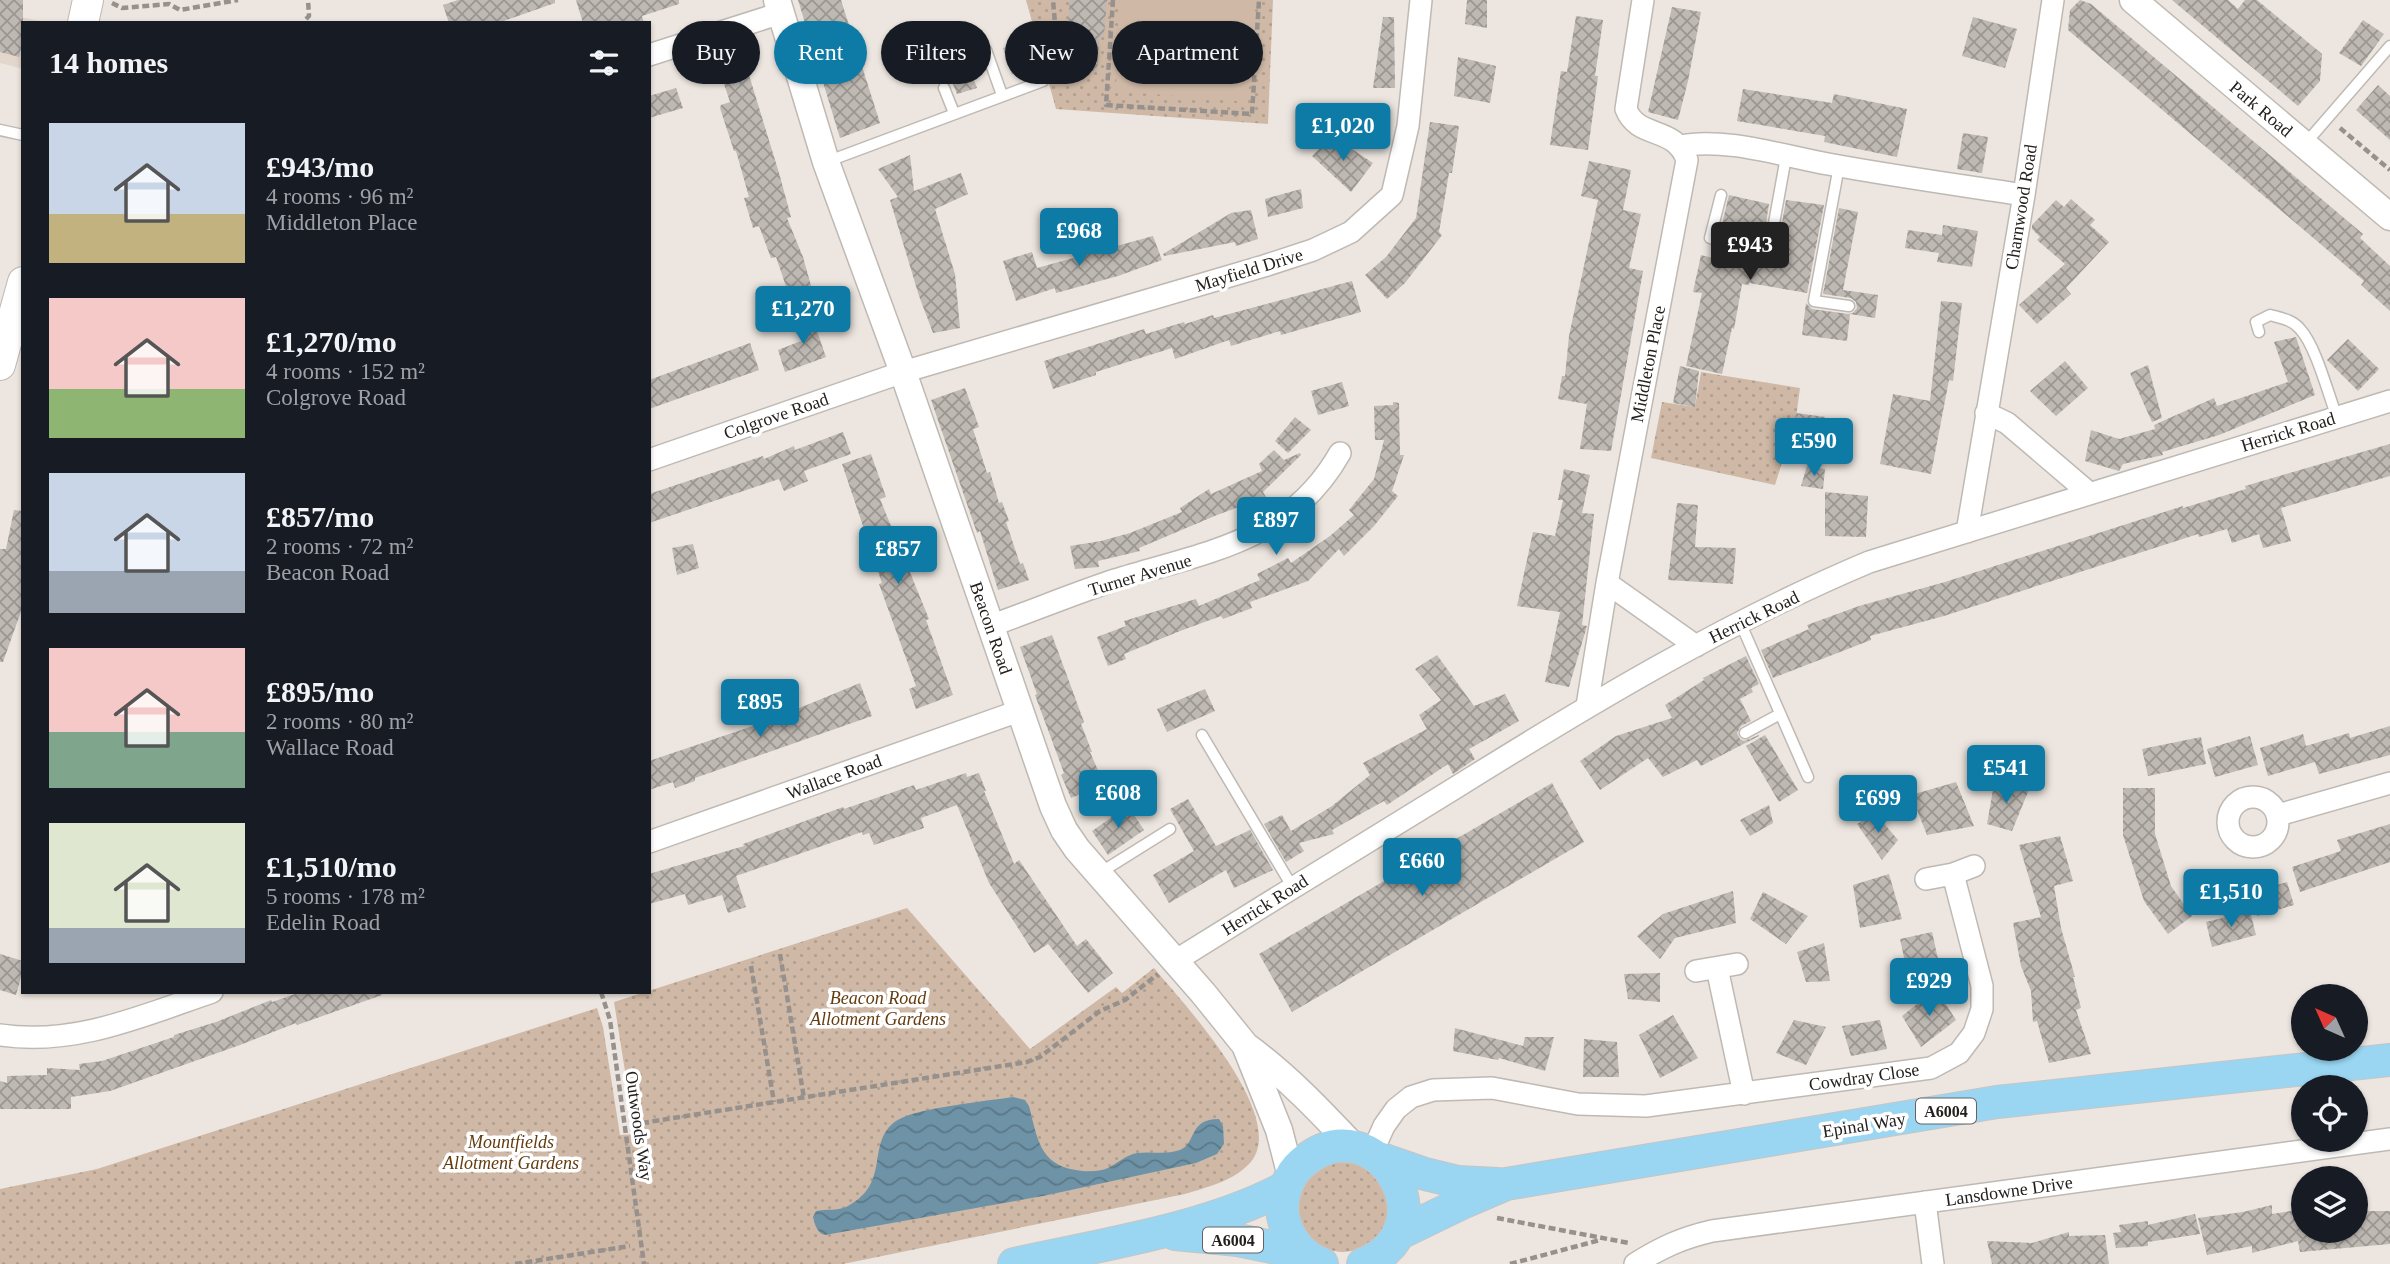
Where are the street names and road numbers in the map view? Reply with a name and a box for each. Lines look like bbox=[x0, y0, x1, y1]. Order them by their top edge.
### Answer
street label: Park Road bbox=[2226, 77, 2296, 141]
street label: Charnwood Road bbox=[2001, 143, 2041, 271]
street label: Mayfield Drive bbox=[1193, 244, 1305, 296]
street label: Middleton Place bbox=[1627, 304, 1669, 424]
street label: Colgrove Road bbox=[721, 389, 831, 443]
street label: Herrick Road bbox=[2238, 408, 2338, 456]
street label: Turner Avenue bbox=[1086, 550, 1194, 600]
street label: Beacon Road bbox=[966, 579, 1016, 677]
street label: Herrick Road bbox=[1706, 587, 1802, 647]
street label: Wallace Road bbox=[784, 750, 884, 804]
street label: Herrick Road bbox=[1218, 871, 1312, 939]
street label: Cowdray Close bbox=[1807, 1059, 1921, 1095]
street label: Outwoods Way bbox=[621, 1070, 657, 1182]
road number: A6004 bbox=[1916, 1098, 1976, 1124]
street label: Epinal Way bbox=[1821, 1109, 1907, 1141]
street label: Lansdowne Drive bbox=[1944, 1172, 2074, 1210]
road number: A6004 bbox=[1203, 1228, 1263, 1252]

